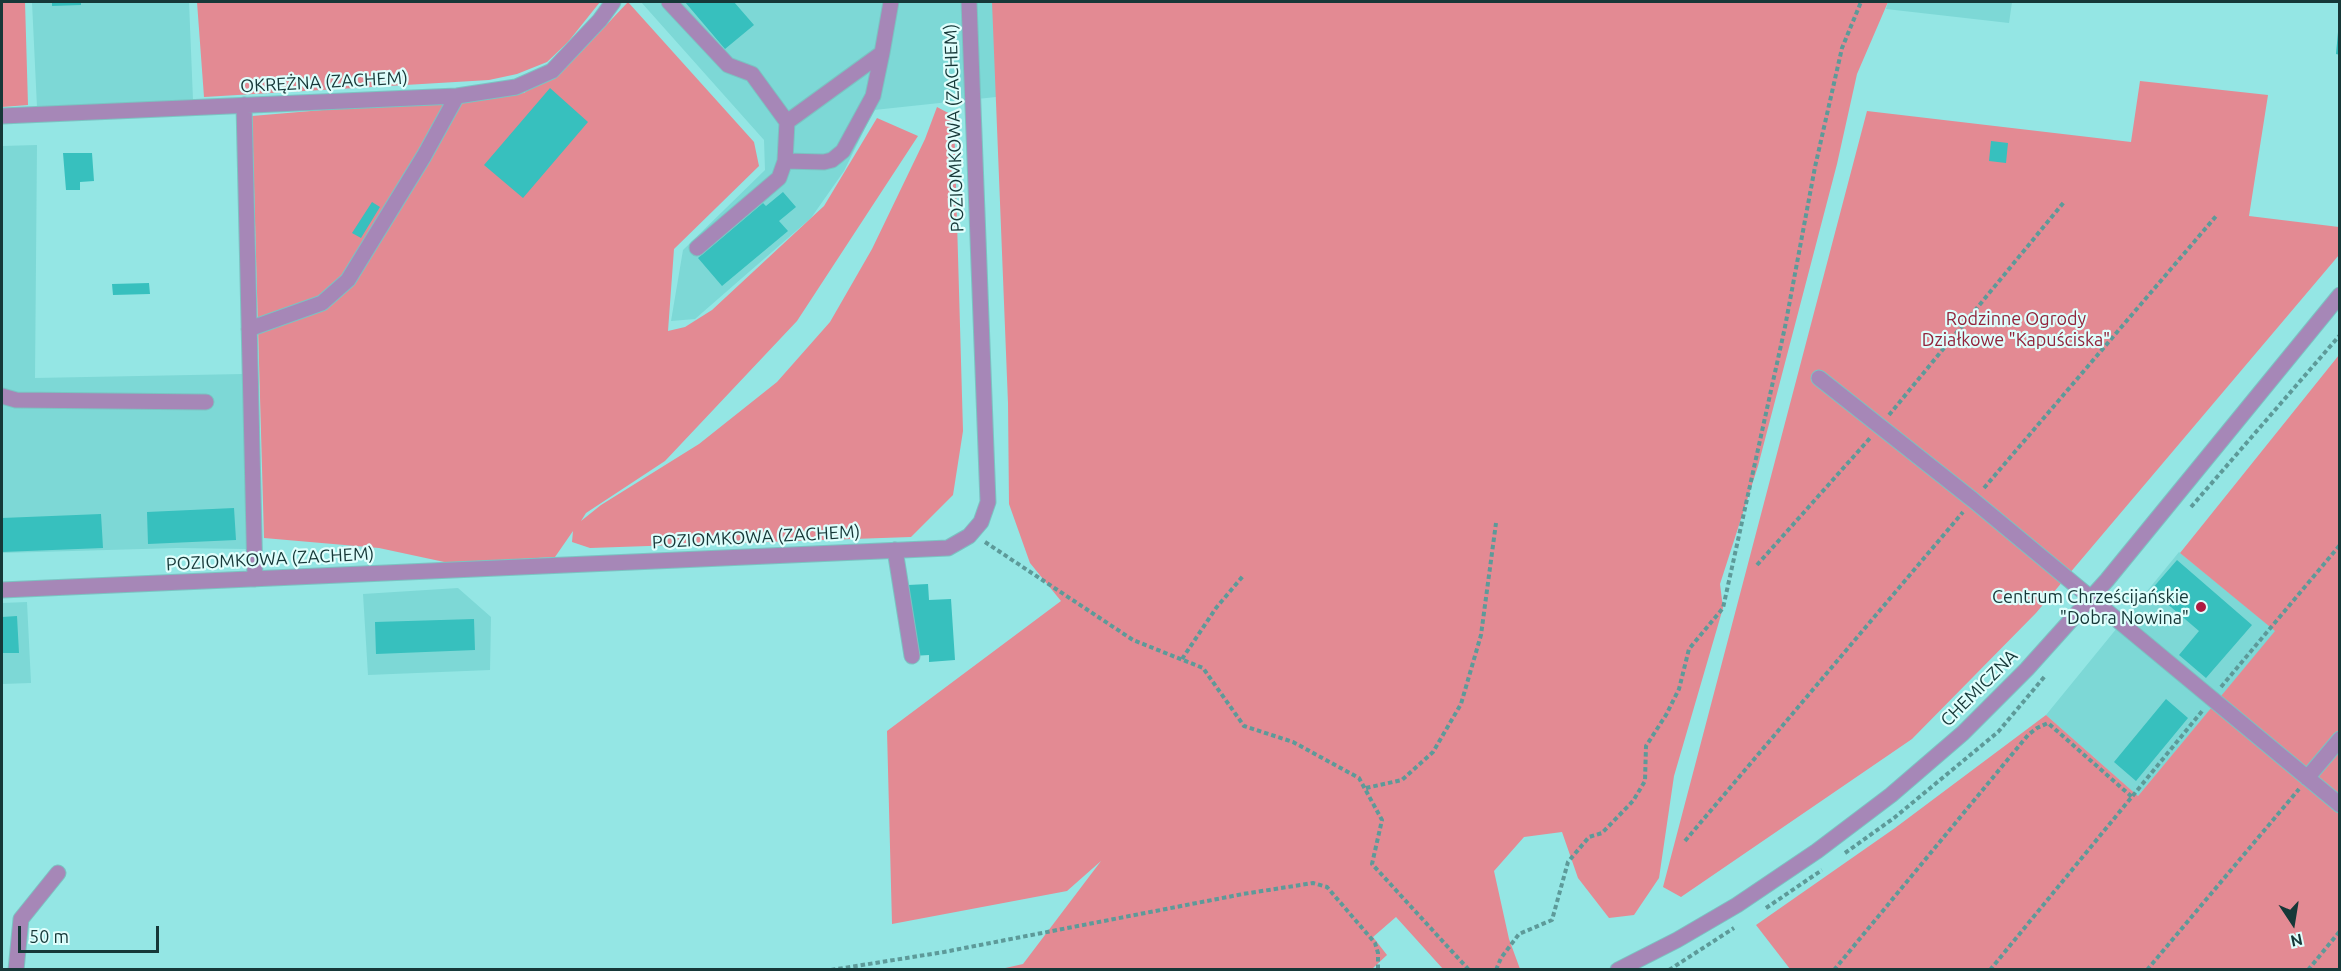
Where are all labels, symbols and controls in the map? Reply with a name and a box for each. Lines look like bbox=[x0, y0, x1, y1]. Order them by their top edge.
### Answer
street label: POZIOMKOWA (ZACHEM) bbox=[940, 23, 968, 233]
street label: OKRĘŻNA (ZACHEM) bbox=[240, 67, 408, 97]
park label: Rodzinne Ogrody Działkowe "Kapuściska" bbox=[1922, 308, 2110, 350]
street label: POZIOMKOWA (ZACHEM) bbox=[651, 521, 861, 553]
street label: POZIOMKOWA (ZACHEM) bbox=[165, 543, 375, 575]
place label: Centrum Chrześcijańskie "Dobra Nowina" bbox=[1992, 586, 2189, 628]
marker: Centrum Chrześcijańskie "Dobra Nowina" bbox=[2194, 600, 2208, 614]
street label: CHEMICZNA bbox=[1936, 645, 2022, 731]
north arrow bbox=[2263, 893, 2323, 953]
scale bar bbox=[21, 914, 162, 952]
text: 50 m bbox=[29, 926, 69, 946]
text: N bbox=[2289, 931, 2304, 951]

